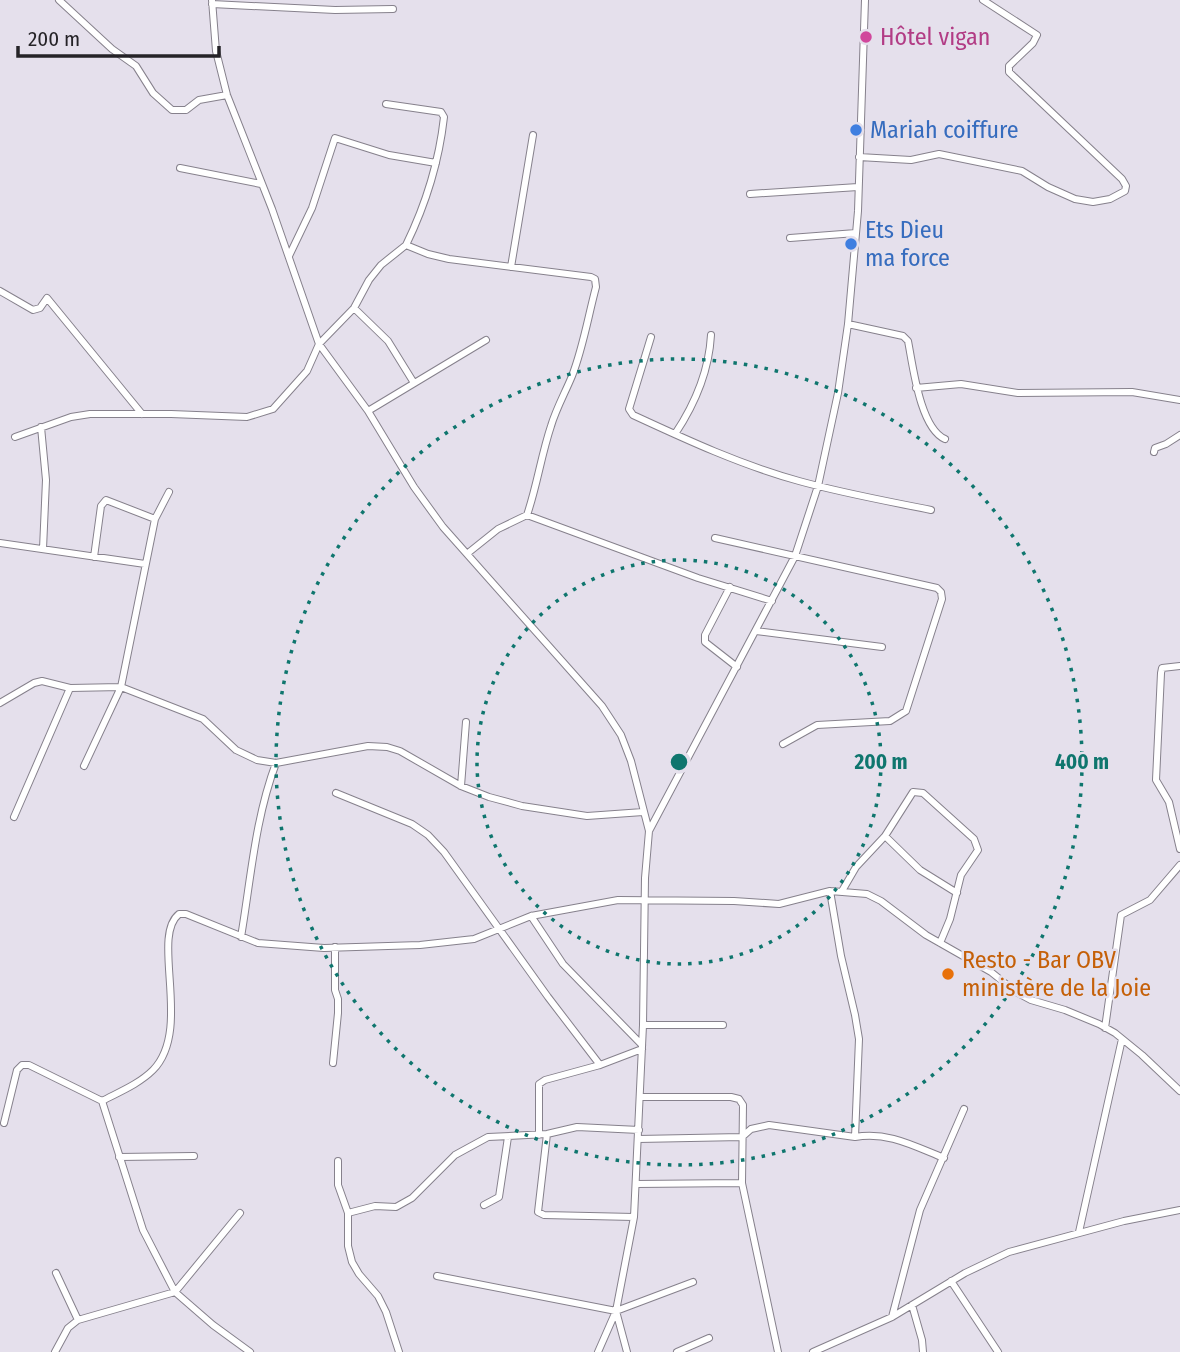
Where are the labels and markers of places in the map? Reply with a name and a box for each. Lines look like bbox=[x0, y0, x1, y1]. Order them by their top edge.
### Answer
place label: Hôtel vigan bbox=[880, 23, 990, 51]
marker: Hôtel vigan bbox=[858, 29, 874, 45]
place label: Mariah coiffure bbox=[870, 116, 1019, 144]
marker: Mariah coiffure bbox=[848, 122, 864, 138]
place label: Ets Dieu ma force bbox=[865, 216, 950, 272]
marker: Ets Dieu ma force bbox=[843, 236, 859, 252]
centre of rings bbox=[667, 750, 691, 774]
place label: Resto - Bar OBV ministère de la Joie bbox=[962, 946, 1151, 1002]
marker: Resto - Bar OBV ministère de la Joie bbox=[940, 966, 956, 982]

